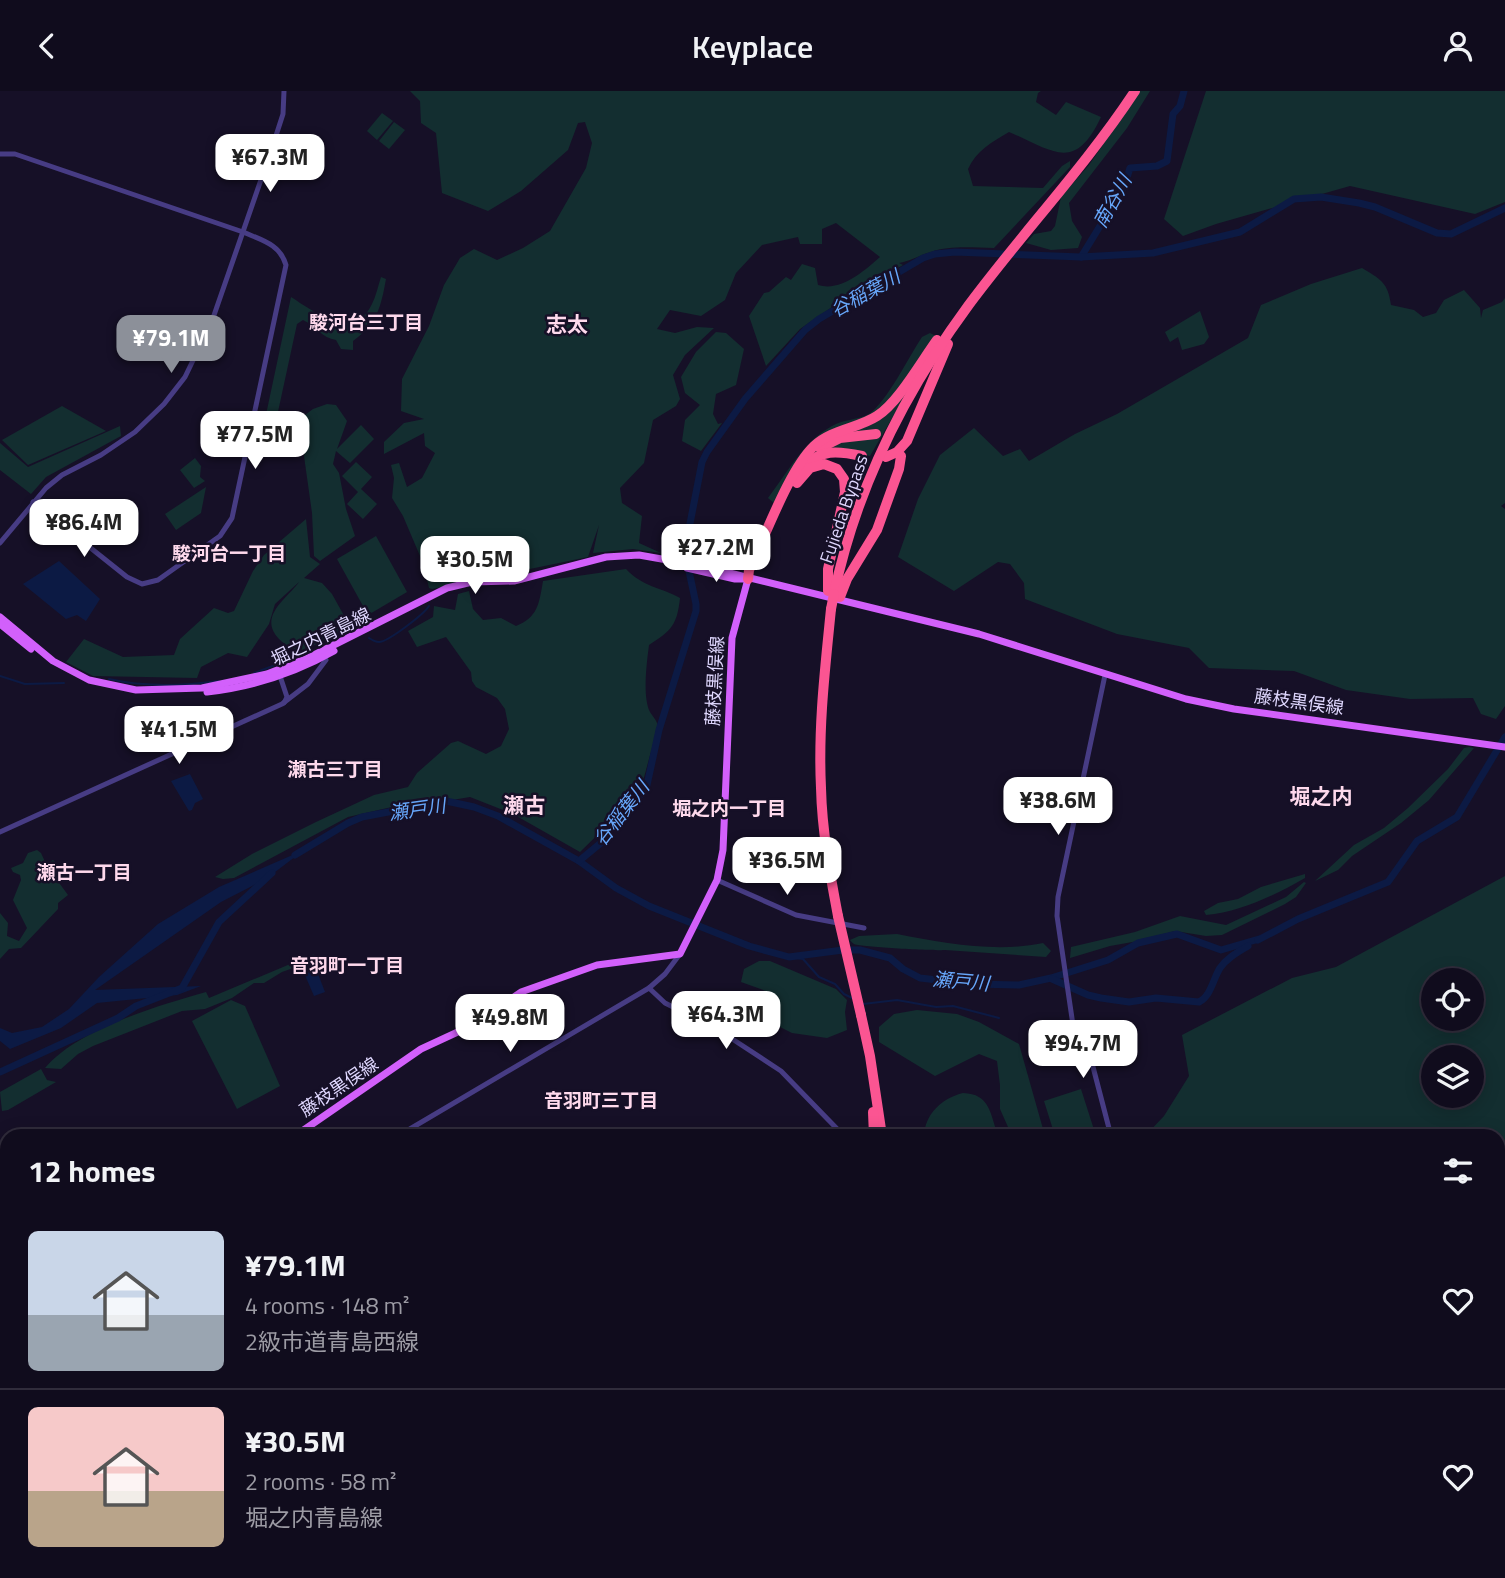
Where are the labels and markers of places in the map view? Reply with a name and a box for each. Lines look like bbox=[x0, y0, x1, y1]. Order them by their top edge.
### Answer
pin: ¥67.3M bbox=[213, 134, 327, 194]
pin: ¥79.1M bbox=[114, 315, 228, 375]
pin: ¥77.5M bbox=[198, 411, 312, 471]
pin: ¥86.4M bbox=[27, 499, 141, 559]
pin: ¥27.2M bbox=[659, 525, 773, 584]
pin: ¥30.5M bbox=[418, 537, 532, 596]
pin: ¥41.5M bbox=[122, 707, 236, 766]
pin: ¥38.6M bbox=[1001, 777, 1115, 837]
pin: ¥36.5M bbox=[730, 837, 844, 897]
pin: ¥64.3M bbox=[669, 991, 783, 1051]
pin: ¥49.8M bbox=[453, 995, 567, 1054]
pin: ¥94.7M bbox=[1026, 1021, 1140, 1080]

